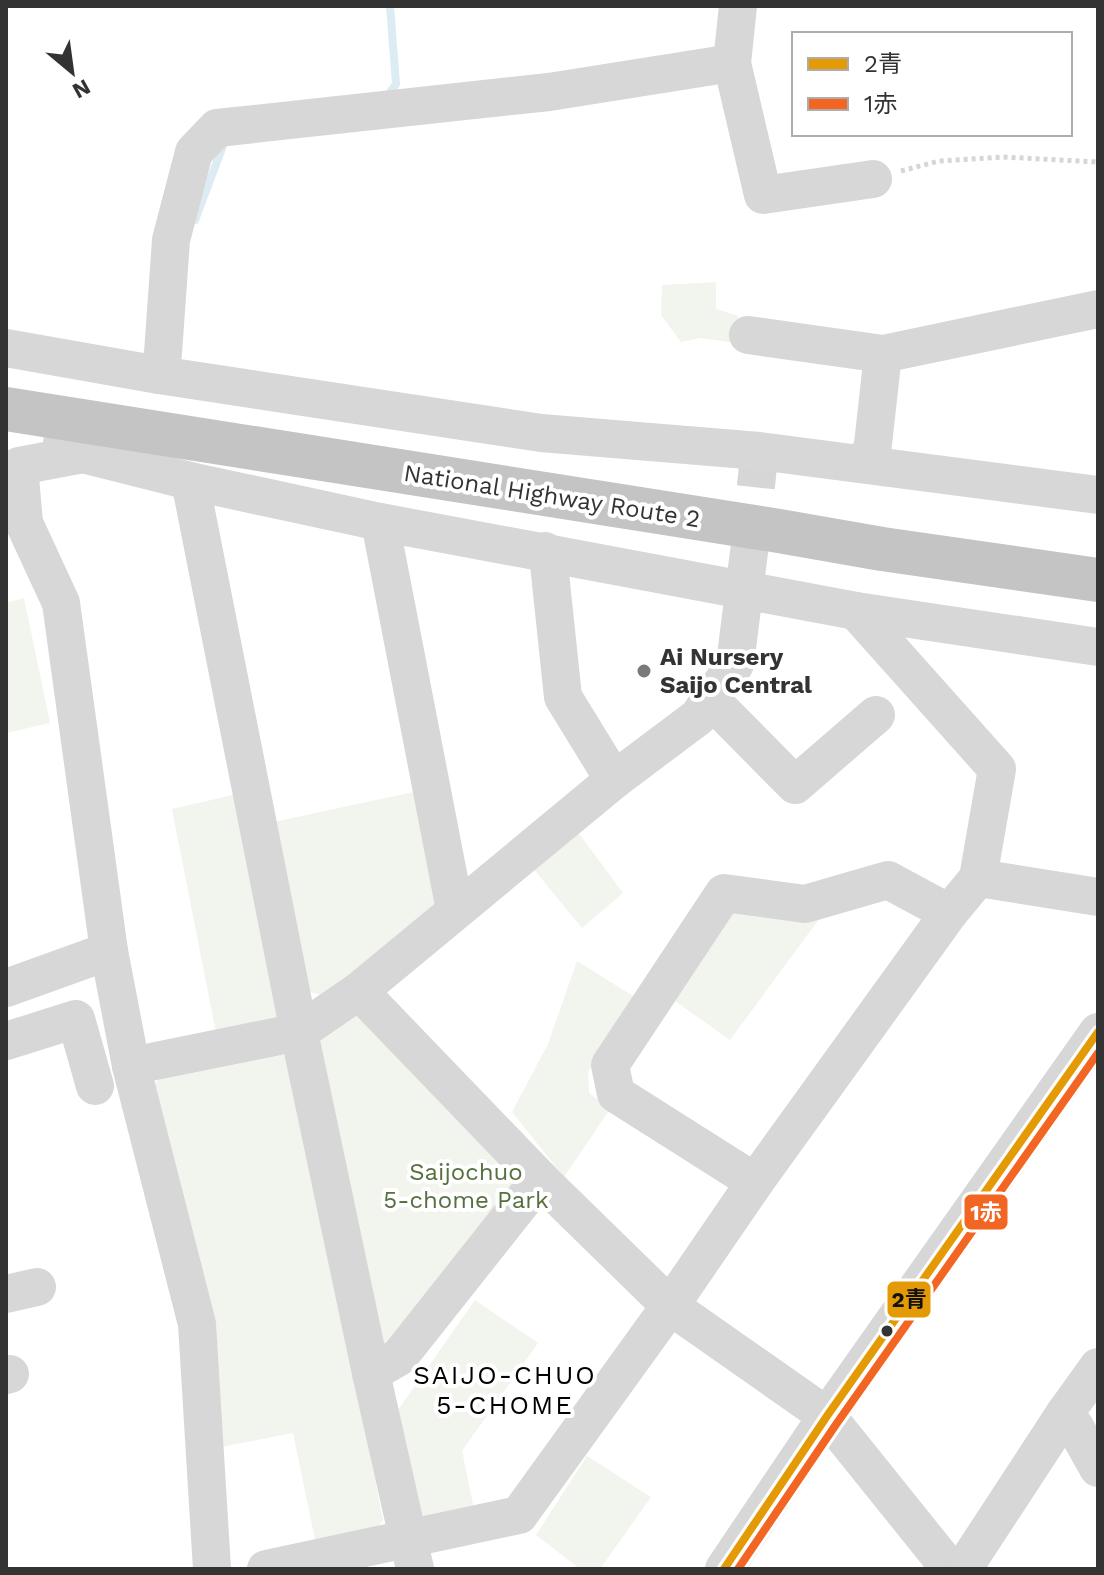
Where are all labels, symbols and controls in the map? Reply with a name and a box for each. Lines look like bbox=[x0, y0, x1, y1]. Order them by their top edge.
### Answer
north arrow bbox=[32, 32, 112, 112]
legend bbox=[792, 32, 1072, 136]
text: 2青 bbox=[864, 50, 902, 78]
text: N bbox=[68, 74, 95, 104]
text: 1赤 bbox=[864, 90, 897, 118]
street label: National Highway Route 2 bbox=[402, 459, 702, 533]
place label: Ai Nursery Saijo Central bbox=[660, 643, 812, 699]
marker: Ai Nursery Saijo Central bbox=[635, 662, 653, 680]
park label: Saijochuo 5-chome Park bbox=[383, 1158, 549, 1214]
line badge: 1赤 bbox=[963, 1193, 1009, 1231]
text: 1赤 bbox=[970, 1200, 1002, 1225]
line badge: 2青 bbox=[886, 1280, 932, 1319]
text: 2青 bbox=[891, 1287, 927, 1312]
unlabelled marker bbox=[879, 1323, 895, 1339]
district label: SAIJO-CHUO 5-CHOME bbox=[413, 1360, 597, 1420]

